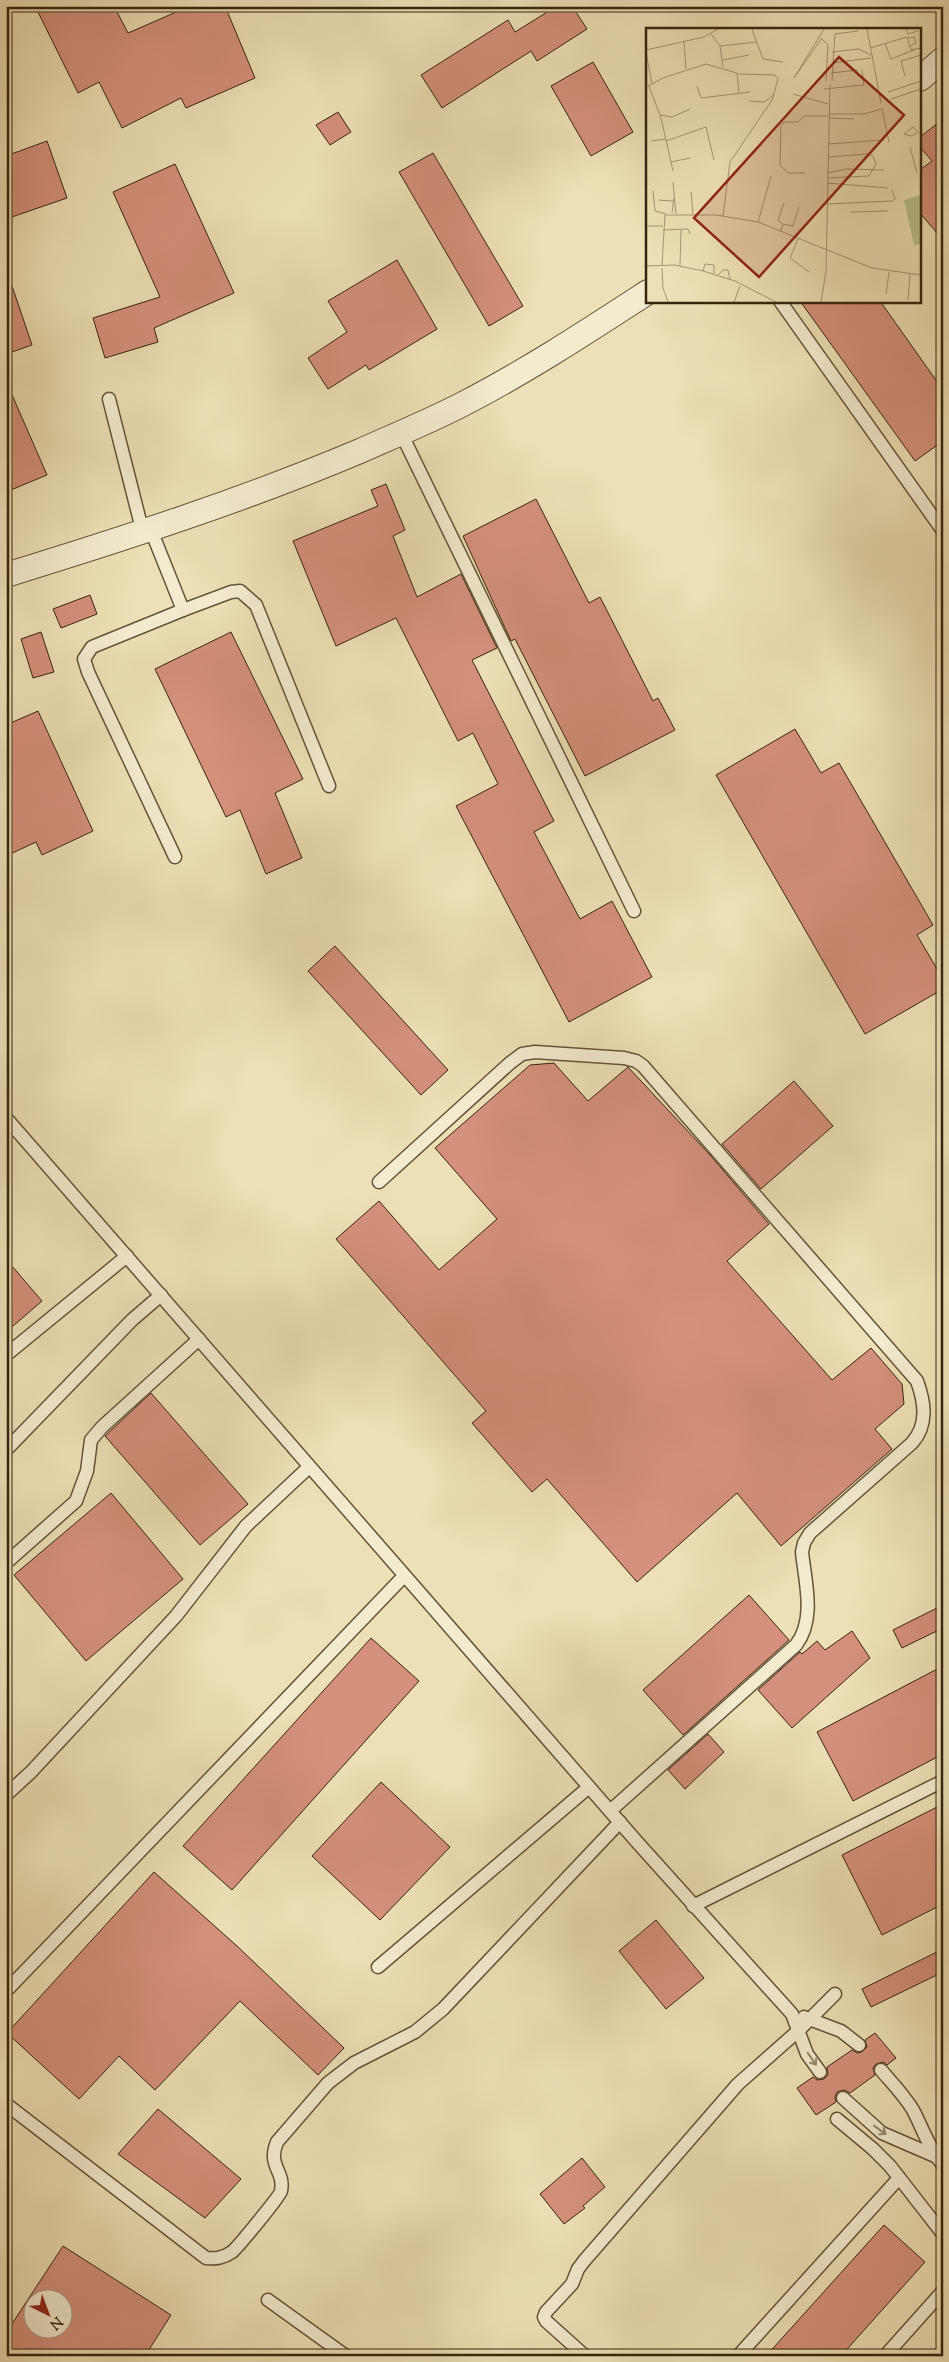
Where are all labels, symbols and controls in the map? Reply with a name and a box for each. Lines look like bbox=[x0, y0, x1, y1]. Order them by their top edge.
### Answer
inset map bbox=[646, 28, 922, 302]
one-way arrow bbox=[807, 2052, 817, 2066]
one-way arrow bbox=[873, 2124, 886, 2135]
north arrow bbox=[22, 2290, 72, 2340]
text: N bbox=[45, 2311, 66, 2333]

